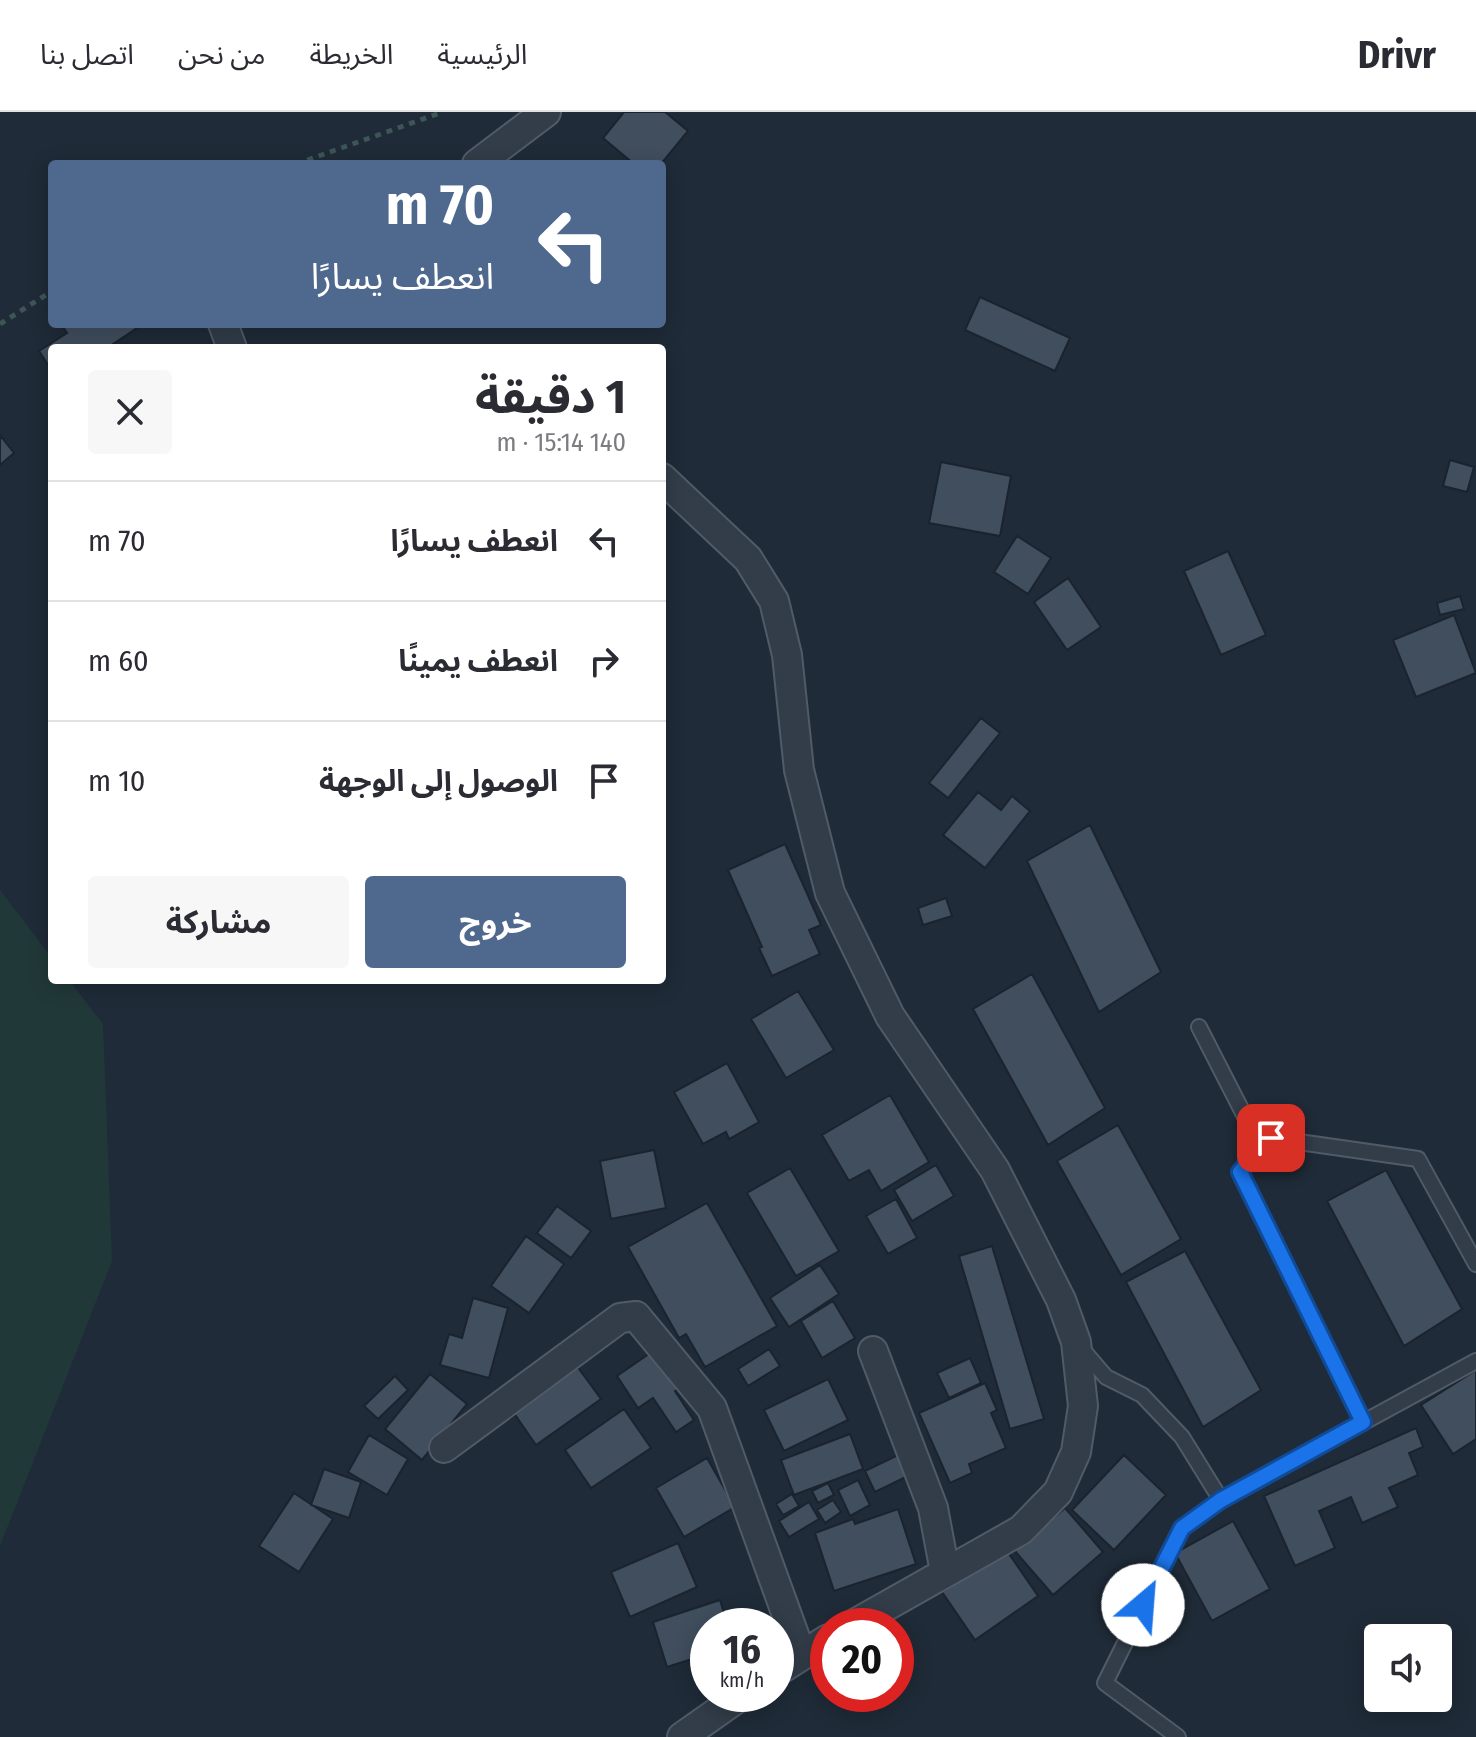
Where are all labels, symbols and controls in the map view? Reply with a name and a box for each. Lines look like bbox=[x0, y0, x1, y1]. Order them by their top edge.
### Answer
text: Drivr bbox=[1358, 32, 1436, 78]
text: اتصل بنا bbox=[40, 38, 134, 71]
text: من نحن bbox=[178, 38, 265, 71]
text: الخريطة bbox=[309, 38, 393, 71]
text: الرئيسية bbox=[437, 38, 527, 71]
text: 70 m bbox=[386, 172, 494, 239]
icon: left bbox=[522, 192, 626, 296]
text: انعطف يسارًا bbox=[311, 255, 494, 299]
text: 1 دقيقة bbox=[475, 368, 626, 426]
button: close bbox=[88, 370, 172, 454]
text: 140 m · 15:14 bbox=[497, 427, 626, 458]
icon: left bbox=[582, 519, 626, 563]
text: 70 m bbox=[88, 523, 146, 559]
text: انعطف يسارًا bbox=[391, 523, 558, 559]
icon: right bbox=[582, 639, 626, 683]
text: 60 m bbox=[88, 643, 149, 679]
text: انعطف يمينًا bbox=[398, 643, 558, 679]
icon: arrive bbox=[582, 759, 626, 803]
text: 10 m bbox=[88, 763, 145, 799]
text: الوصول إلى الوجهة bbox=[319, 763, 558, 799]
button: مشاركة bbox=[88, 876, 349, 968]
button: خروج bbox=[365, 876, 626, 968]
pin bbox=[1237, 1104, 1305, 1172]
icon: arrive bbox=[1249, 1116, 1293, 1160]
position arrow bbox=[1101, 1563, 1185, 1647]
speed limit sign: 20 bbox=[810, 1608, 914, 1712]
map controls bbox=[1364, 1624, 1452, 1712]
button: sound bbox=[1364, 1624, 1452, 1712]
text: 16 bbox=[723, 1626, 761, 1674]
text: km/h bbox=[720, 1668, 764, 1692]

